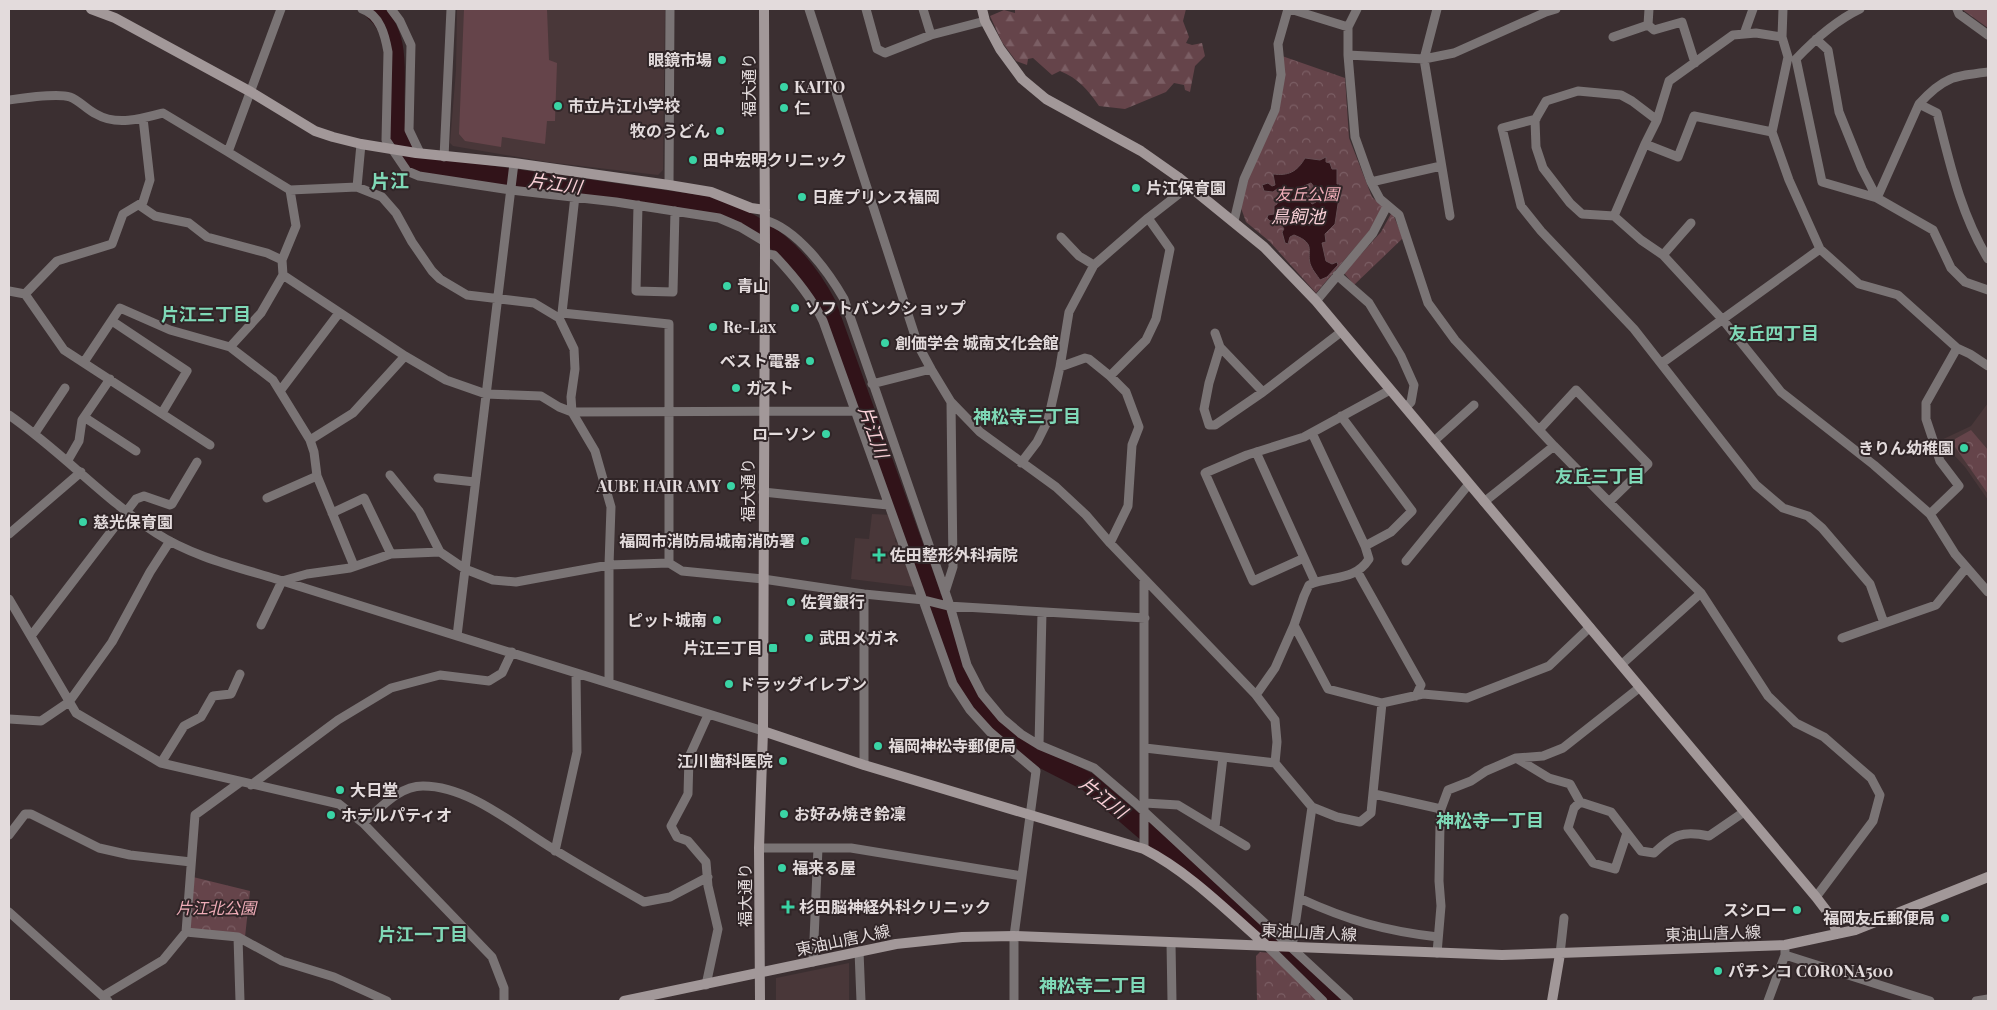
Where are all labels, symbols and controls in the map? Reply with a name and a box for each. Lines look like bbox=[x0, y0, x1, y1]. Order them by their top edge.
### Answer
place label: 眼鏡市場 bbox=[648, 49, 712, 70]
street label: 福大通り bbox=[738, 53, 759, 117]
marker: 眼鏡市場 bbox=[716, 54, 728, 66]
place label: KAITO bbox=[794, 76, 845, 97]
marker: KAITO bbox=[778, 81, 790, 93]
place label: 市立片江小学校 bbox=[568, 95, 680, 116]
place label: 仁 bbox=[794, 97, 810, 118]
marker: 市立片江小学校 bbox=[552, 100, 564, 112]
marker: 仁 bbox=[778, 102, 790, 114]
place label: 牧のうどん bbox=[630, 120, 710, 141]
marker: 牧のうどん bbox=[714, 125, 726, 137]
place label: 田中宏明クリニック bbox=[703, 149, 847, 170]
marker: 田中宏明クリニック bbox=[687, 154, 699, 166]
district label: 片江 bbox=[371, 167, 409, 193]
water label: 片江川 bbox=[527, 167, 586, 199]
place label: 片江保育園 bbox=[1146, 177, 1226, 198]
marker: 片江保育園 bbox=[1130, 182, 1142, 194]
park label: 友丘公園 bbox=[1275, 183, 1341, 204]
place label: 日産プリンス福岡 bbox=[812, 186, 940, 207]
marker: 日産プリンス福岡 bbox=[796, 191, 808, 203]
water label: 鳥飼池 bbox=[1271, 204, 1327, 228]
place label: 青山 bbox=[737, 275, 769, 296]
marker: 青山 bbox=[721, 280, 733, 292]
place label: ソフトバンクショップ bbox=[805, 297, 966, 318]
district label: 片江三丁目 bbox=[161, 302, 251, 326]
marker: ソフトバンクショップ bbox=[789, 302, 801, 314]
place label: Re-Lax bbox=[723, 316, 777, 337]
marker: Re-Lax bbox=[707, 321, 719, 333]
district label: 友丘四丁目 bbox=[1729, 321, 1819, 345]
place label: 創価学会 城南文化会館 bbox=[895, 332, 1059, 353]
marker: 創価学会 城南文化会館 bbox=[879, 337, 891, 349]
place label: ベスト電器 bbox=[720, 350, 801, 371]
marker: ベスト電器 bbox=[804, 355, 816, 367]
place label: ガスト bbox=[746, 377, 794, 398]
marker: ガスト bbox=[730, 382, 742, 394]
water label: 片江川 bbox=[853, 402, 895, 463]
district label: 神松寺三丁目 bbox=[973, 404, 1081, 428]
place label: ローソン bbox=[752, 423, 816, 444]
marker: ローソン bbox=[820, 428, 832, 440]
place label: きりん幼稚園 bbox=[1858, 437, 1954, 458]
marker: きりん幼稚園 bbox=[1958, 442, 1970, 454]
street label: 福大通り bbox=[737, 458, 758, 522]
district label: 友丘三丁目 bbox=[1555, 464, 1645, 488]
place label: AUBE HAIR AMY bbox=[595, 475, 721, 496]
marker: AUBE HAIR AMY bbox=[725, 480, 737, 492]
place label: 慈光保育園 bbox=[93, 511, 173, 532]
marker: 慈光保育園 bbox=[77, 516, 89, 528]
place label: 福岡市消防局城南消防署 bbox=[619, 530, 795, 551]
marker: 福岡市消防局城南消防署 bbox=[799, 535, 811, 547]
place label: 佐田整形外科病院 bbox=[889, 544, 1018, 565]
marker: 佐田整形外科病院 bbox=[872, 548, 886, 562]
place label: 佐賀銀行 bbox=[800, 591, 865, 612]
marker: 佐賀銀行 bbox=[785, 596, 797, 608]
place label: ピット城南 bbox=[627, 609, 707, 630]
marker: ピット城南 bbox=[711, 614, 723, 626]
place label: 武田メガネ bbox=[819, 627, 899, 648]
marker: 武田メガネ bbox=[803, 632, 815, 644]
place label: 片江三丁目 bbox=[683, 637, 763, 658]
marker: 片江三丁目 bbox=[767, 642, 779, 654]
place label: ドラッグイレブン bbox=[739, 673, 867, 694]
marker: ドラッグイレブン bbox=[723, 678, 735, 690]
place label: 福岡神松寺郵便局 bbox=[888, 735, 1016, 756]
marker: 福岡神松寺郵便局 bbox=[872, 740, 884, 752]
place label: 江川歯科医院 bbox=[677, 750, 773, 771]
marker: 江川歯科医院 bbox=[777, 755, 789, 767]
water label: 片江川 bbox=[1075, 771, 1134, 825]
place label: 大日堂 bbox=[350, 779, 398, 800]
marker: 大日堂 bbox=[334, 784, 346, 796]
place label: お好み焼き鈴凜 bbox=[794, 803, 906, 824]
place label: ホテルパティオ bbox=[341, 804, 452, 825]
marker: お好み焼き鈴凜 bbox=[778, 808, 790, 820]
district label: 神松寺一丁目 bbox=[1436, 808, 1544, 832]
marker: ホテルパティオ bbox=[325, 809, 337, 821]
place label: 福来る屋 bbox=[792, 857, 856, 878]
marker: 福来る屋 bbox=[776, 862, 788, 874]
street label: 福大通り bbox=[734, 863, 755, 927]
place label: 杉田脳神経外科クリニック bbox=[799, 896, 991, 917]
park label: 片江北公園 bbox=[176, 897, 258, 918]
place label: スシロー bbox=[1723, 899, 1787, 920]
marker: 杉田脳神経外科クリニック bbox=[781, 900, 795, 914]
marker: スシロー bbox=[1791, 904, 1803, 916]
place label: 福岡友丘郵便局 bbox=[1823, 907, 1935, 928]
marker: 福岡友丘郵便局 bbox=[1939, 912, 1951, 924]
street label: 東油山唐人線 bbox=[794, 919, 892, 960]
street label: 東油山唐人線 bbox=[1261, 919, 1358, 944]
street label: 東油山唐人線 bbox=[1665, 920, 1761, 945]
district label: 片江一丁目 bbox=[378, 922, 468, 946]
place label: パチンコ CORONA500 bbox=[1728, 960, 1893, 981]
marker: パチンコ CORONA500 bbox=[1712, 965, 1724, 977]
district label: 神松寺二丁目 bbox=[1039, 973, 1147, 997]

